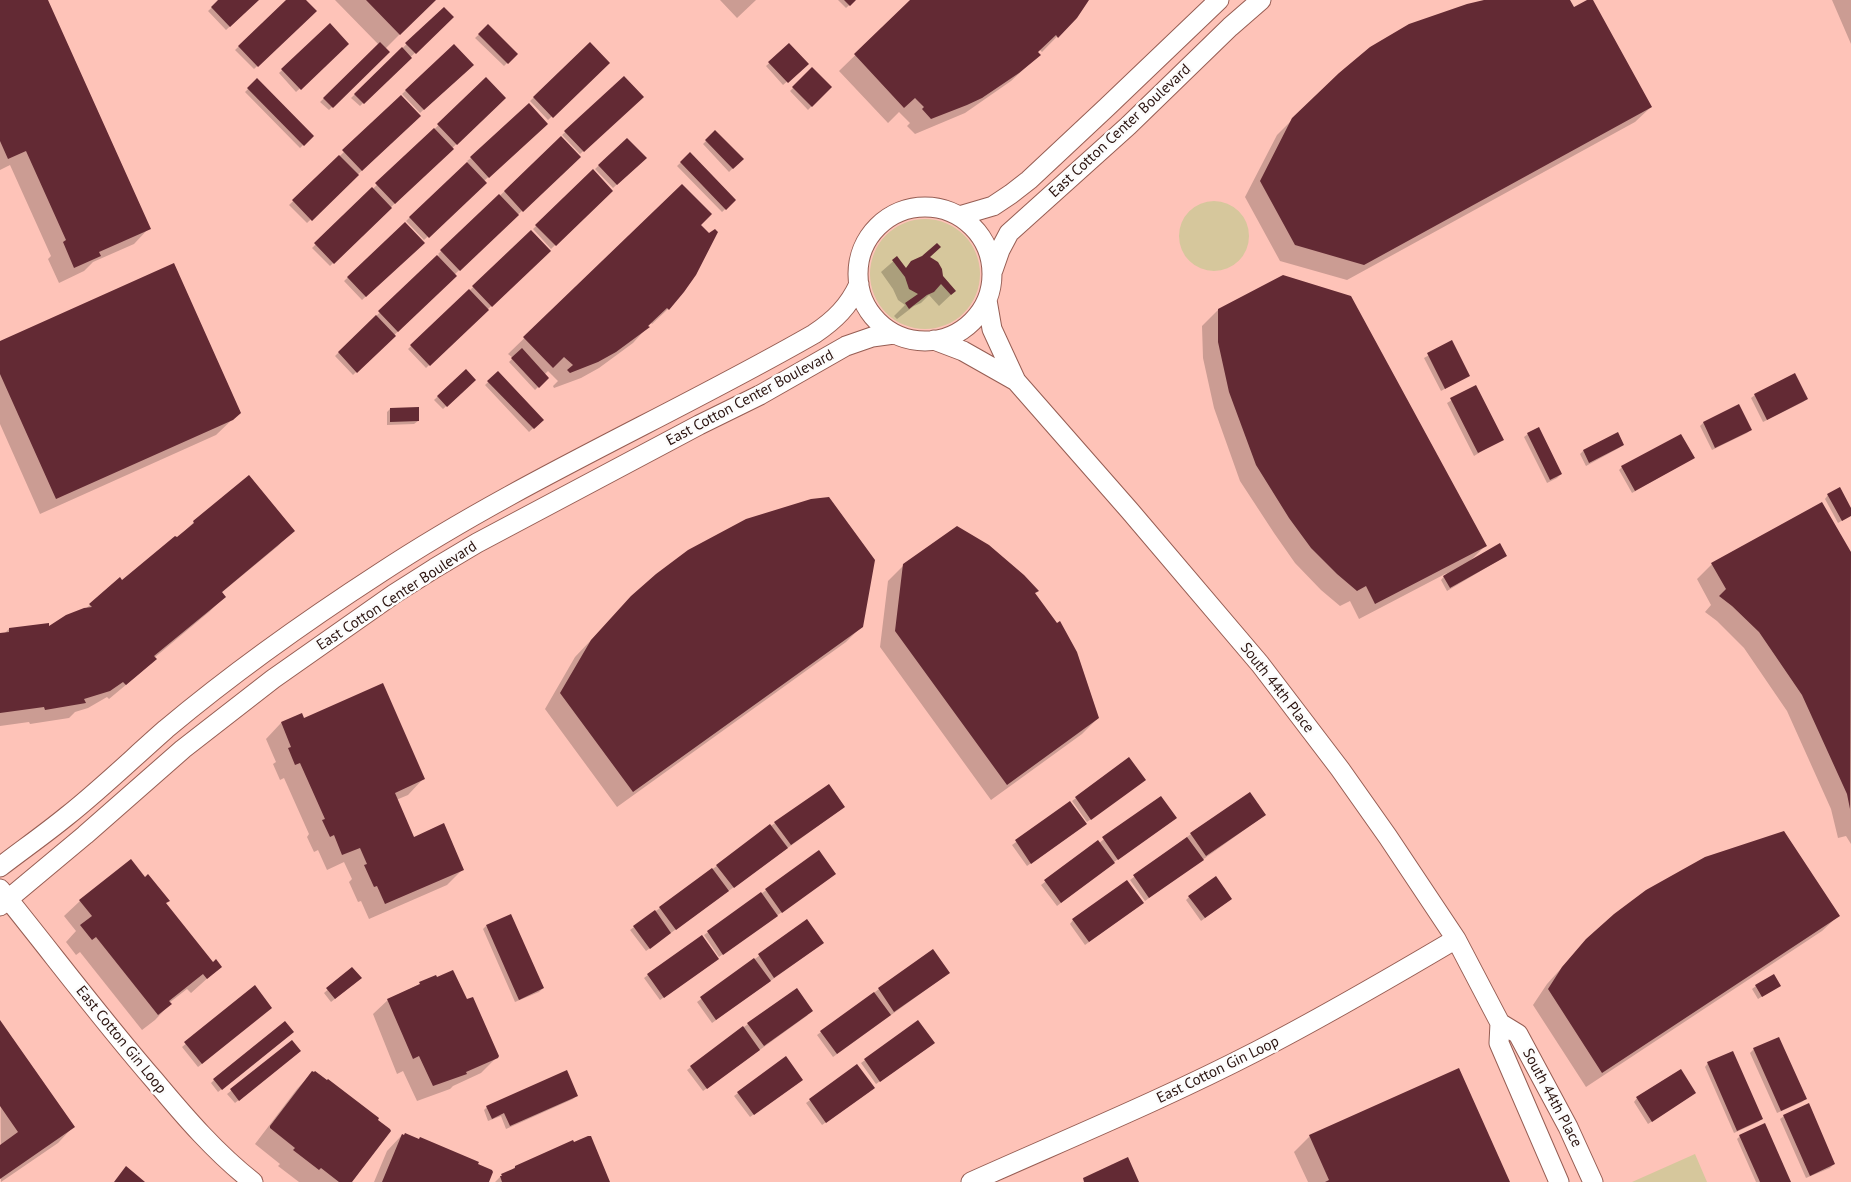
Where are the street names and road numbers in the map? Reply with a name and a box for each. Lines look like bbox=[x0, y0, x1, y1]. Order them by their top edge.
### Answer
street label: East Cotton Center Boulevard bbox=[1045, 61, 1195, 201]
street label: East Cotton Center Boulevard bbox=[663, 346, 837, 450]
street label: East Cotton Center Boulevard bbox=[314, 537, 480, 655]
street label: South 44th Place bbox=[1236, 639, 1318, 737]
street label: East Cotton Gin Loop bbox=[72, 982, 170, 1098]
street label: East Cotton Gin Loop bbox=[1154, 1033, 1282, 1107]
street label: South 44th Place bbox=[1518, 1046, 1586, 1150]

